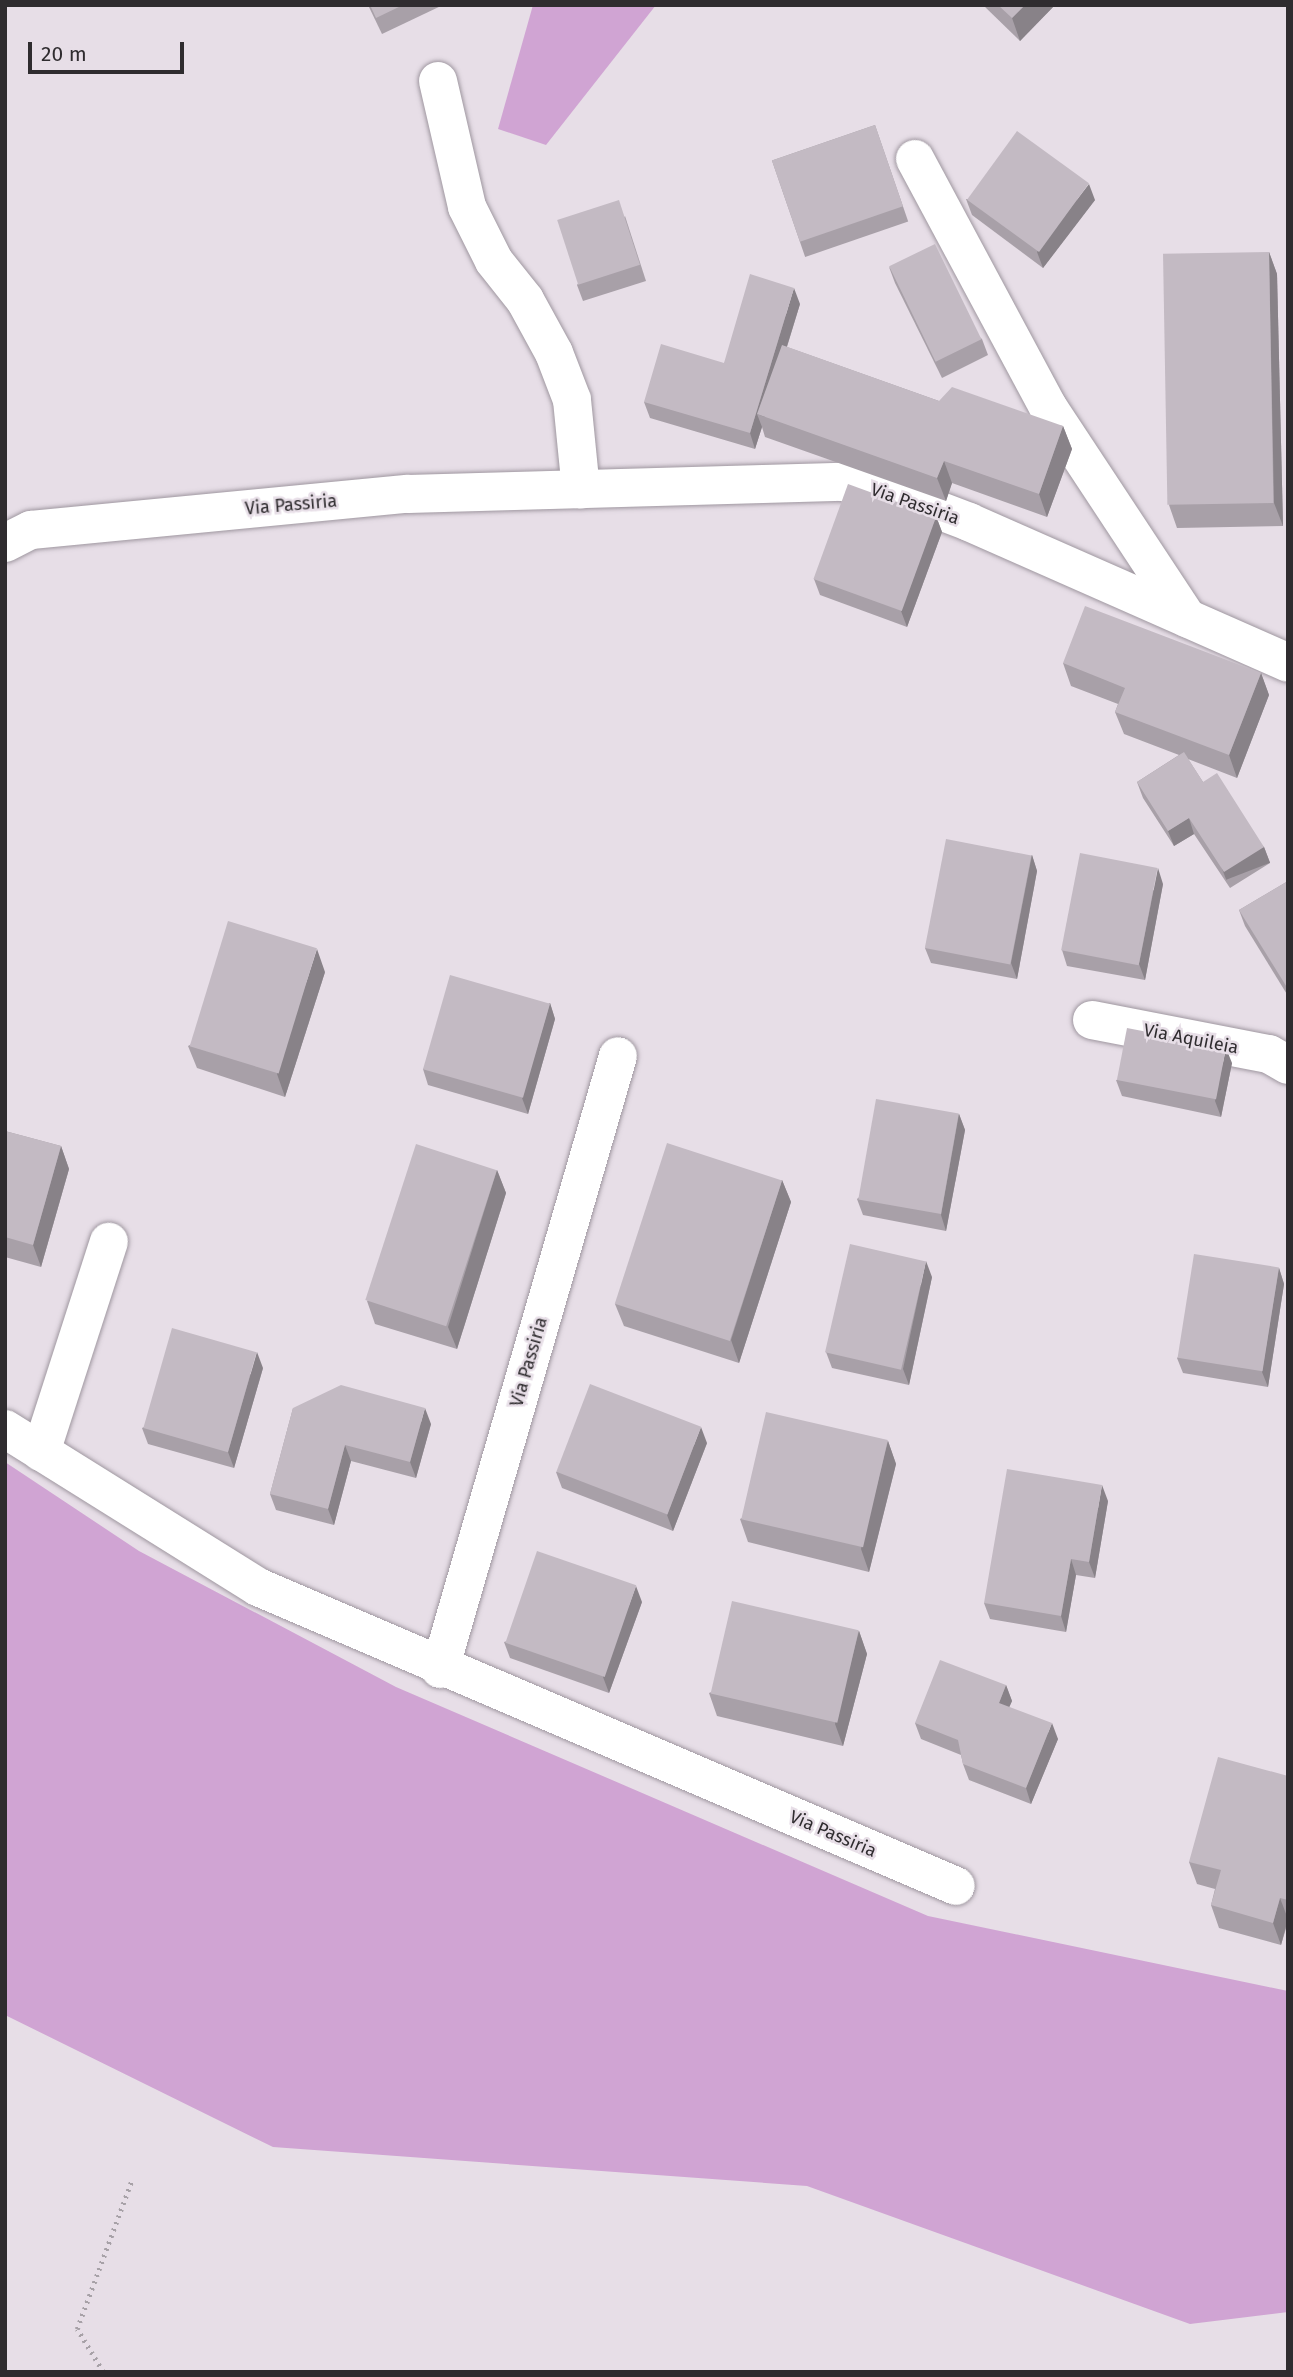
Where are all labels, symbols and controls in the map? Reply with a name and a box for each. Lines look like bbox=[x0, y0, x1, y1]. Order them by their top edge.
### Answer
scale bar bbox=[32, 28, 187, 72]
text: 20 m bbox=[41, 41, 87, 67]
street label: Via Passiria bbox=[868, 479, 962, 529]
street label: Via Passiria bbox=[244, 490, 338, 520]
street label: Via Aquileia bbox=[1142, 1019, 1240, 1059]
street label: Via Passiria bbox=[506, 1315, 552, 1409]
street label: Via Passiria bbox=[786, 1806, 880, 1862]

